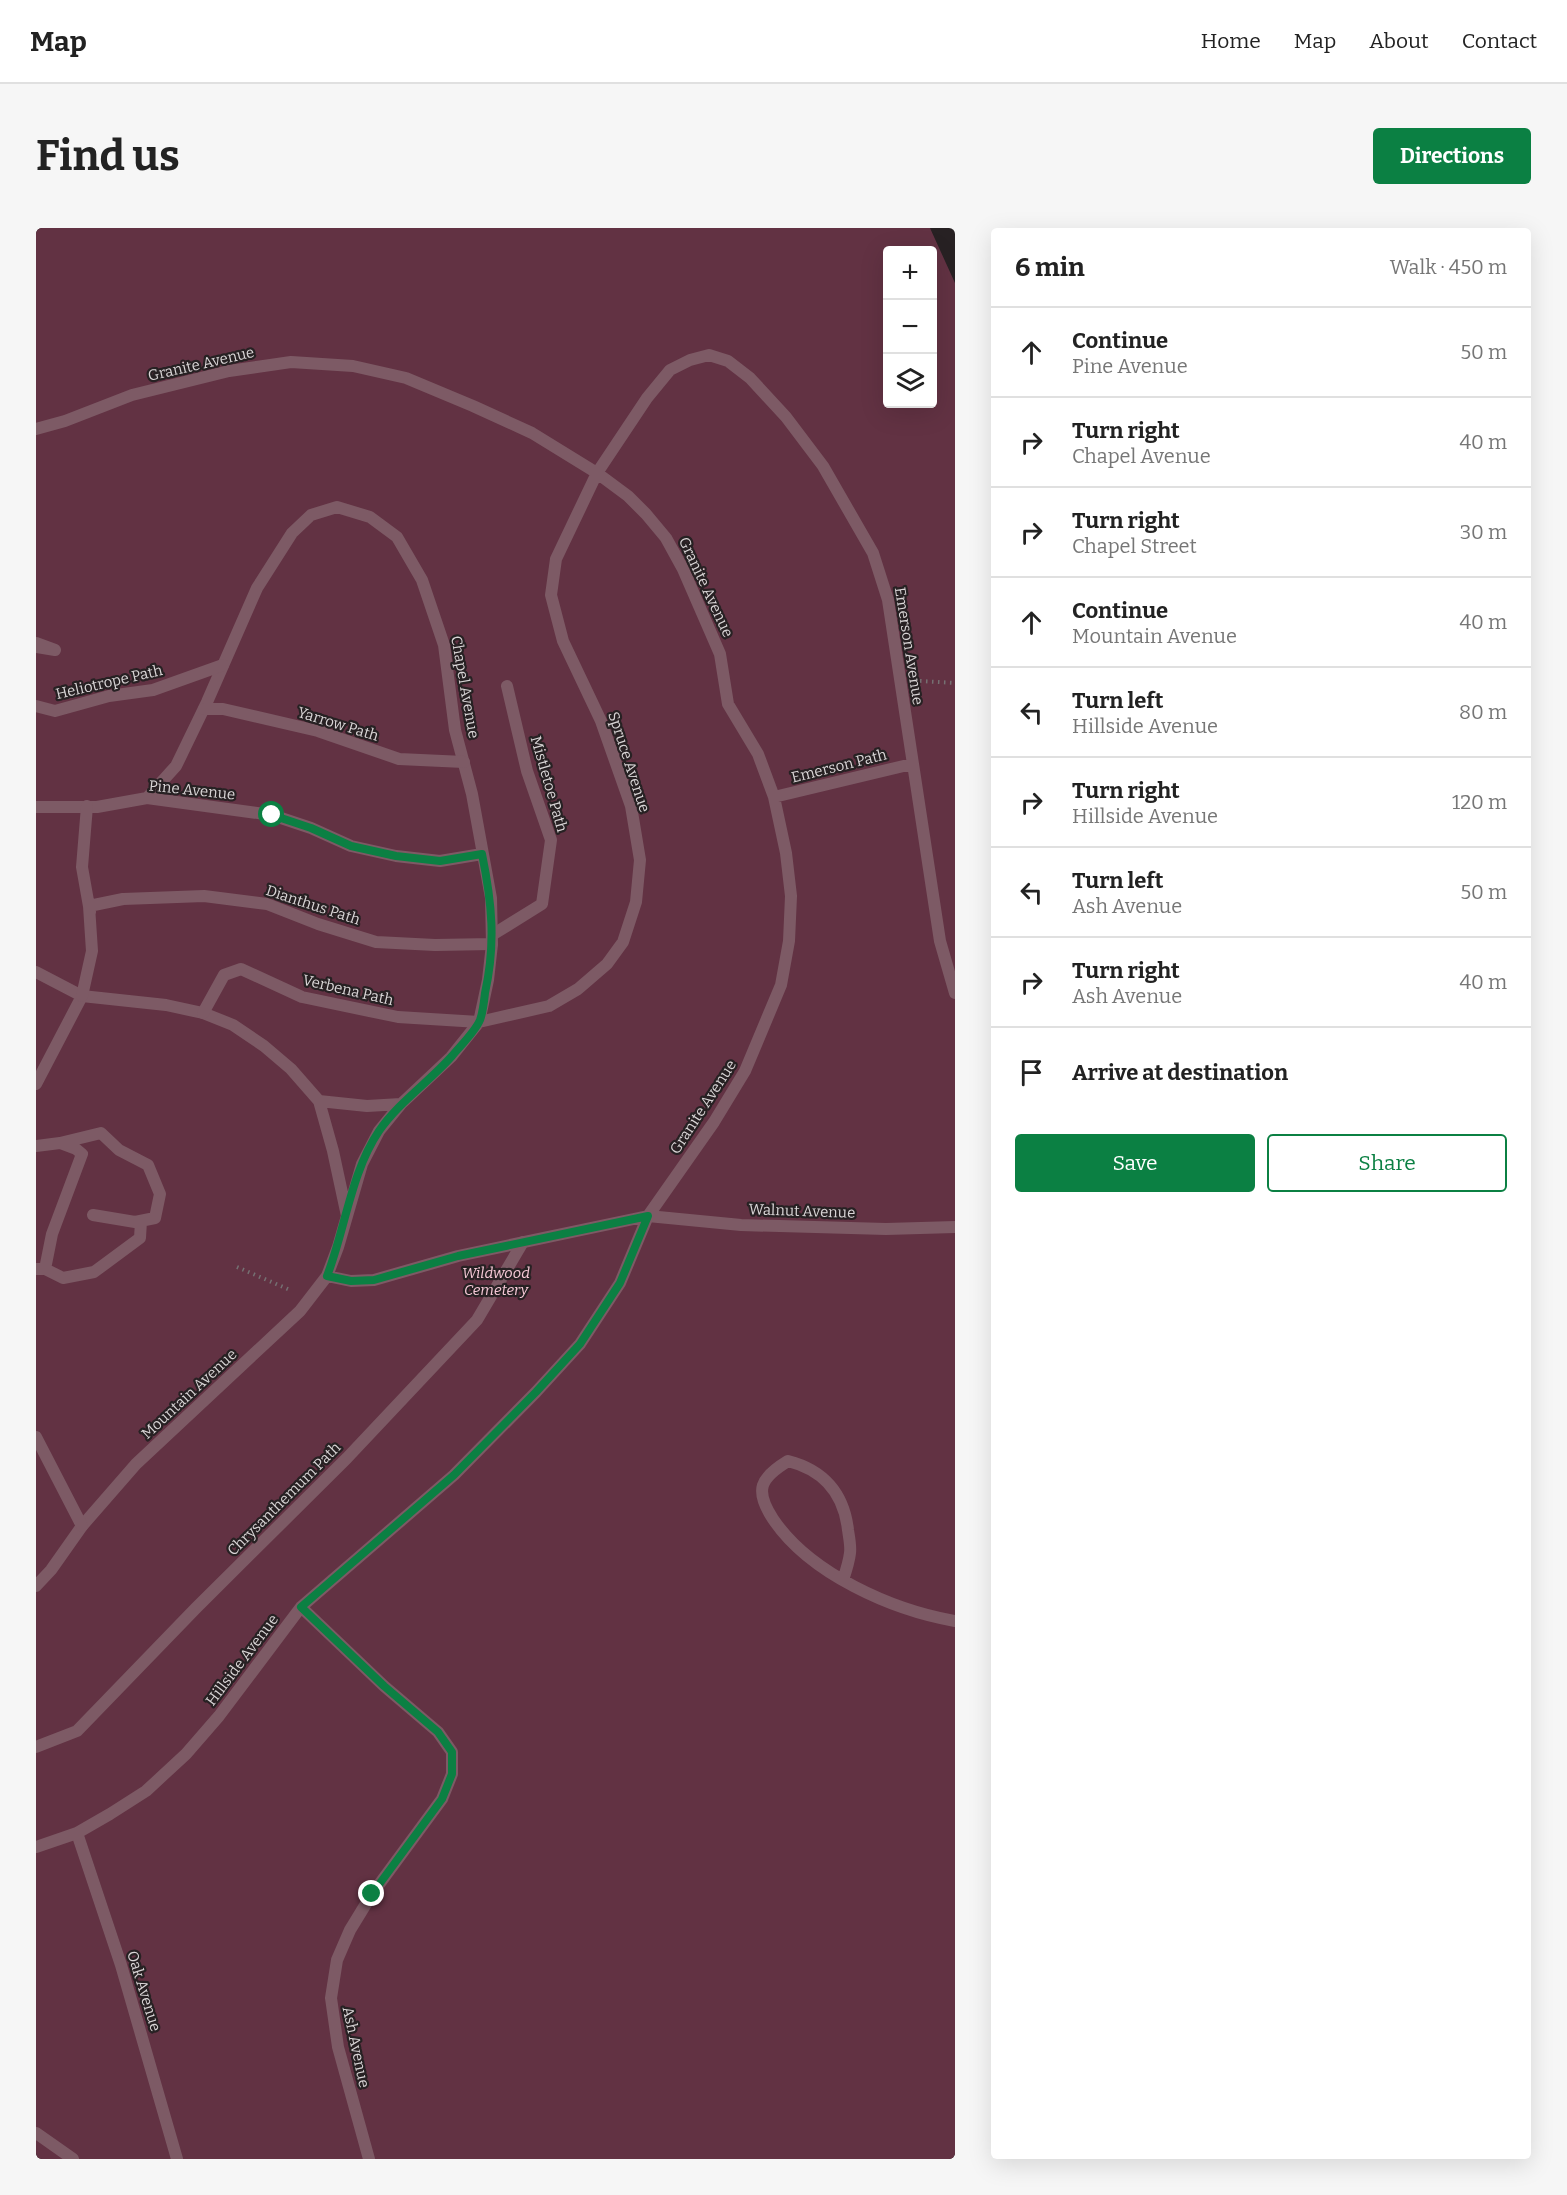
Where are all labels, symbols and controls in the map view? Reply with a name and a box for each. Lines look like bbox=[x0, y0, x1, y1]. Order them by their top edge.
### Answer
text: Map bbox=[30, 25, 87, 58]
text: Home bbox=[1201, 28, 1261, 54]
text: Map bbox=[1294, 28, 1336, 54]
text: About bbox=[1369, 28, 1429, 54]
text: Contact bbox=[1462, 28, 1537, 54]
button: Directions bbox=[1373, 128, 1531, 184]
text: Find us bbox=[36, 131, 180, 181]
map controls bbox=[883, 246, 937, 408]
button: + bbox=[883, 246, 937, 300]
text: 6 min bbox=[1015, 252, 1085, 283]
text: Walk · 450 m bbox=[1390, 255, 1507, 279]
button: − bbox=[883, 300, 937, 354]
text: Continue bbox=[1072, 327, 1168, 354]
icon: ahead bbox=[1015, 336, 1048, 369]
text: 50 m bbox=[1460, 340, 1507, 364]
street label: Granite Avenue bbox=[146, 343, 256, 385]
button: layers bbox=[883, 354, 937, 408]
text: Pine Avenue bbox=[1072, 354, 1188, 378]
text: Turn right bbox=[1072, 417, 1180, 444]
icon: right bbox=[1015, 426, 1048, 459]
text: 40 m bbox=[1459, 430, 1507, 454]
text: Chapel Avenue bbox=[1072, 444, 1211, 468]
text: Turn right bbox=[1072, 507, 1180, 534]
icon: right bbox=[1015, 516, 1048, 549]
text: 30 m bbox=[1460, 520, 1507, 544]
street label: Granite Avenue bbox=[675, 534, 737, 640]
text: Chapel Street bbox=[1072, 534, 1197, 558]
street label: Emerson Avenue bbox=[891, 586, 927, 706]
text: Continue bbox=[1072, 597, 1168, 624]
icon: ahead bbox=[1015, 606, 1048, 639]
text: 40 m bbox=[1459, 610, 1507, 634]
text: Mountain Avenue bbox=[1072, 624, 1237, 648]
street label: Chapel Avenue bbox=[447, 634, 483, 740]
street label: Heliotrope Path bbox=[54, 661, 165, 703]
text: Turn left bbox=[1072, 687, 1164, 714]
icon: left bbox=[1015, 696, 1048, 729]
text: 80 m bbox=[1459, 700, 1507, 724]
street label: Yarrow Path bbox=[295, 703, 381, 745]
street label: Spruce Avenue bbox=[604, 709, 654, 815]
text: Hillside Avenue bbox=[1072, 714, 1218, 738]
street label: Mistletoe Path bbox=[527, 734, 572, 835]
street label: Emerson Path bbox=[789, 745, 889, 787]
street label: Pine Avenue bbox=[148, 777, 236, 803]
text: Turn right bbox=[1072, 777, 1180, 804]
icon: right bbox=[1015, 786, 1048, 819]
text: 120 m bbox=[1452, 790, 1507, 814]
route start bbox=[258, 801, 284, 827]
text: Hillside Avenue bbox=[1072, 804, 1218, 828]
text: Turn left bbox=[1072, 867, 1164, 894]
icon: left bbox=[1015, 876, 1048, 909]
text: 50 m bbox=[1460, 880, 1507, 904]
street label: Dianthus Path bbox=[264, 881, 363, 929]
text: Ash Avenue bbox=[1072, 894, 1182, 918]
text: Turn right bbox=[1072, 957, 1180, 984]
icon: right bbox=[1015, 966, 1048, 999]
text: 40 m bbox=[1459, 970, 1507, 994]
street label: Verbena Path bbox=[301, 971, 396, 1009]
text: Ash Avenue bbox=[1072, 984, 1182, 1008]
icon: arrive bbox=[1015, 1056, 1048, 1089]
street label: Granite Avenue bbox=[666, 1057, 740, 1157]
text: Arrive at destination bbox=[1072, 1059, 1288, 1086]
button: Save bbox=[1015, 1134, 1255, 1192]
button: Share bbox=[1267, 1134, 1507, 1192]
street label: Walnut Avenue bbox=[748, 1200, 856, 1222]
park label: Wildwood Cemetery bbox=[462, 1264, 530, 1299]
street label: Mountain Avenue bbox=[138, 1345, 240, 1443]
street label: Chrysanthemum Path bbox=[224, 1438, 345, 1559]
street label: Hillside Avenue bbox=[202, 1611, 282, 1709]
route end bbox=[358, 1880, 384, 1906]
street label: Oak Avenue bbox=[123, 1949, 165, 2033]
street label: Ash Avenue bbox=[339, 2005, 373, 2089]

